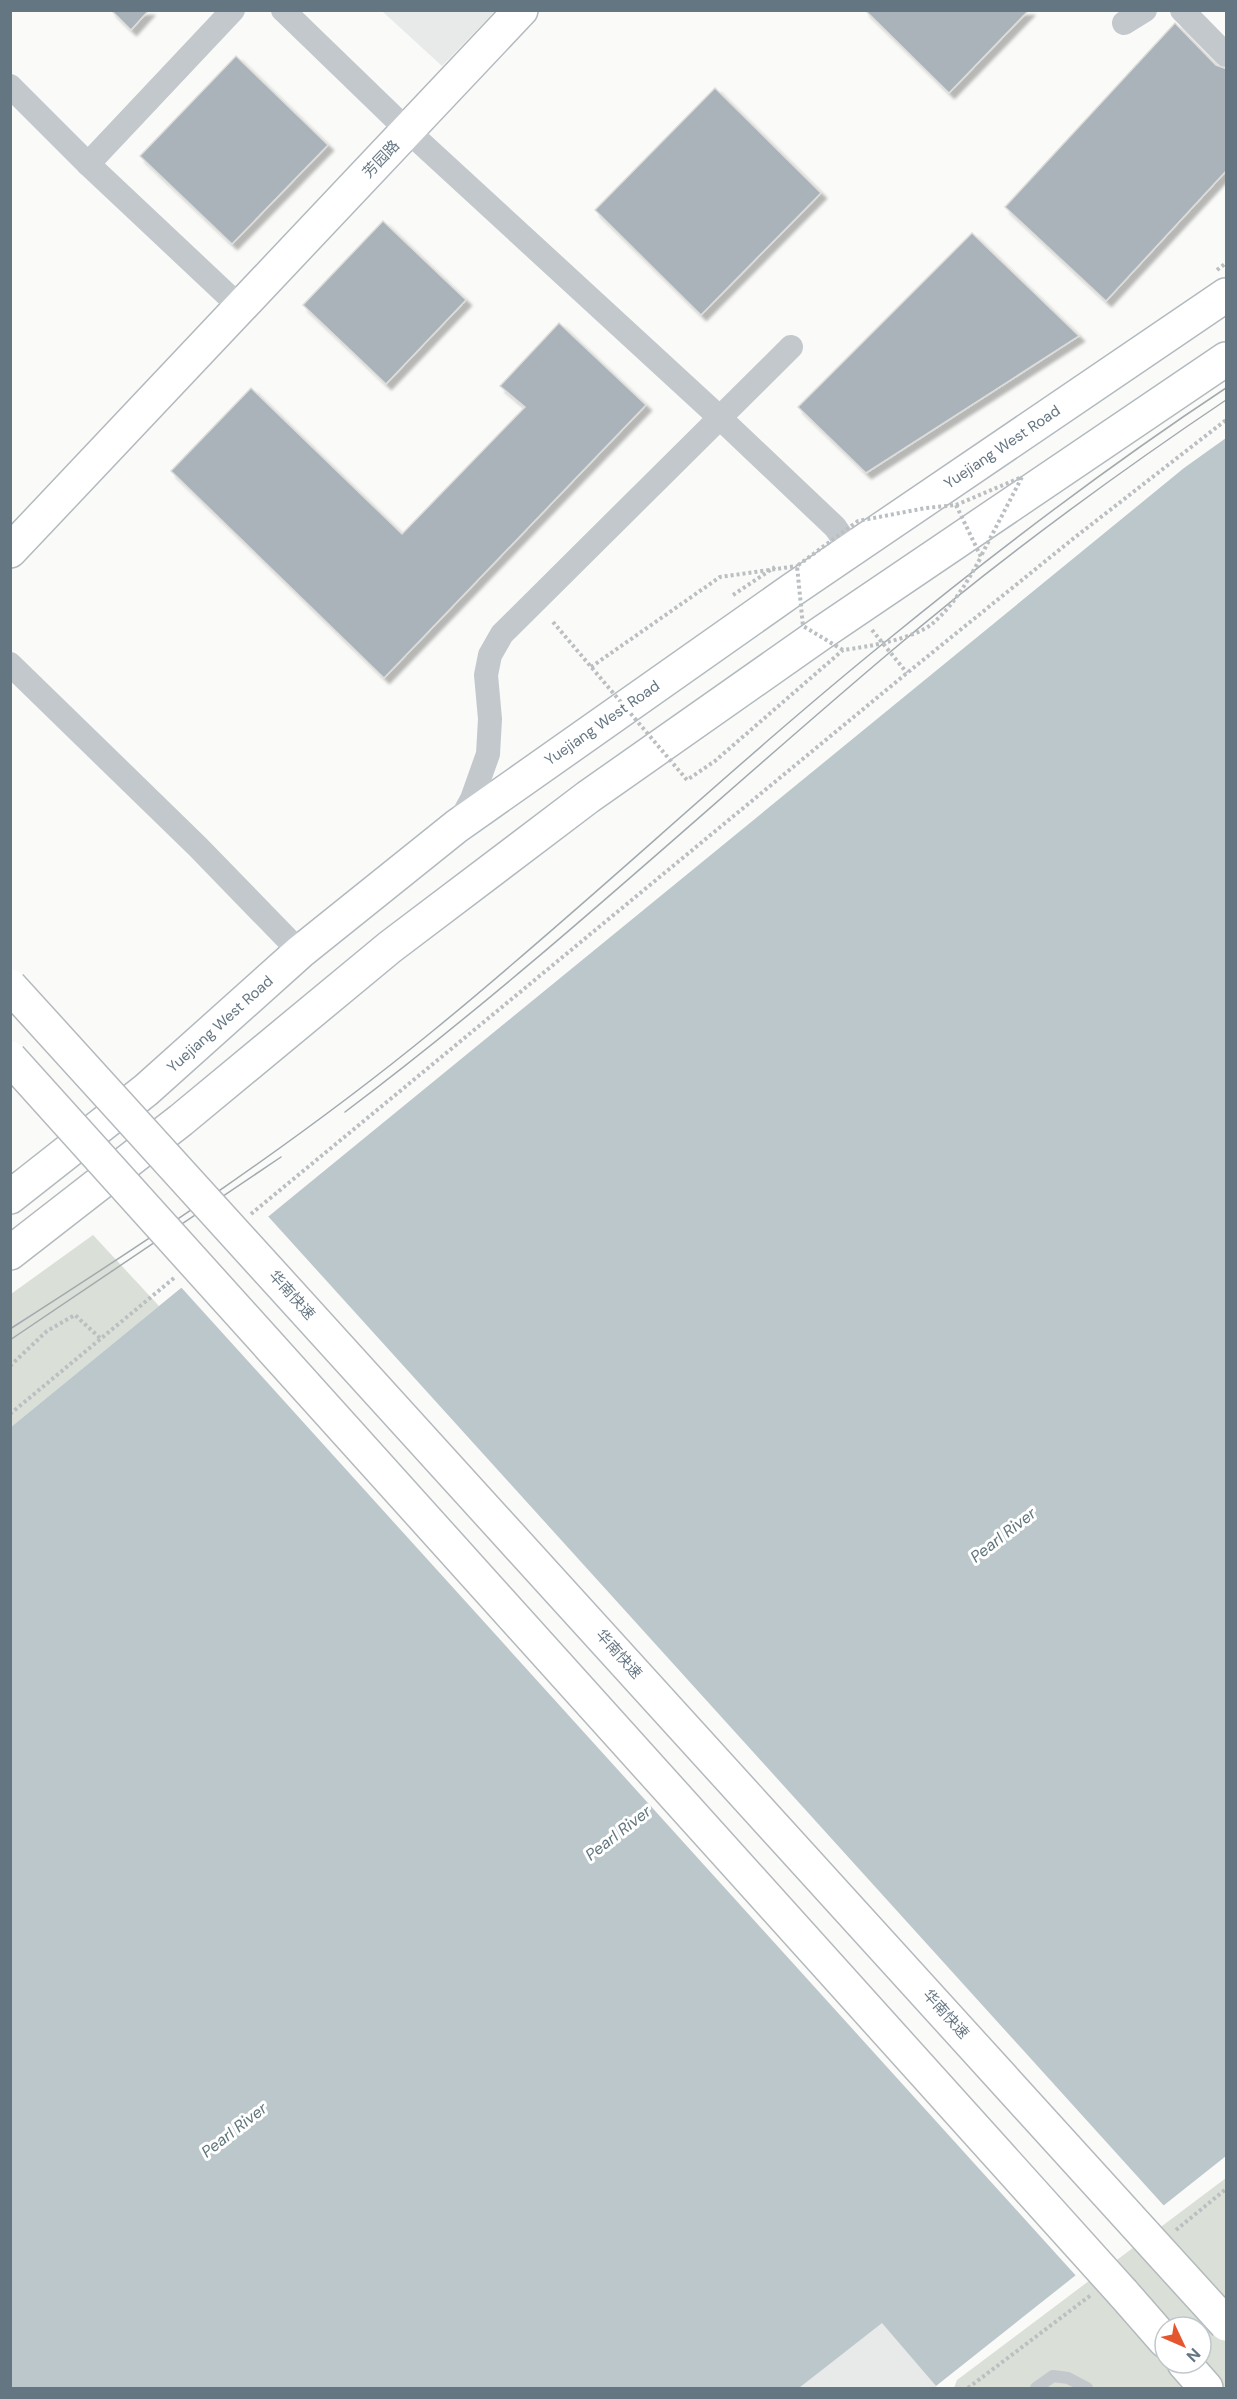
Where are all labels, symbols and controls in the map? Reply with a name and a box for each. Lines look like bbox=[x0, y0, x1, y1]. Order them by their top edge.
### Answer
street label: 芳园路 bbox=[358, 136, 404, 182]
street label: Yuejiang West Road bbox=[940, 401, 1064, 493]
street label: Yuejiang West Road bbox=[541, 676, 663, 770]
street label: Yuejiang West Road bbox=[163, 971, 277, 1077]
street label: 华南快速 bbox=[264, 1266, 320, 1324]
water label: Pearl River bbox=[966, 1502, 1041, 1567]
street label: 华南快速 bbox=[591, 1625, 647, 1683]
water label: Pearl River bbox=[581, 1800, 656, 1865]
street label: 华南快速 bbox=[918, 1985, 974, 2043]
water label: Pearl River bbox=[197, 2097, 272, 2162]
north arrow bbox=[1153, 2315, 1213, 2375]
text: N bbox=[1182, 2344, 1205, 2367]

